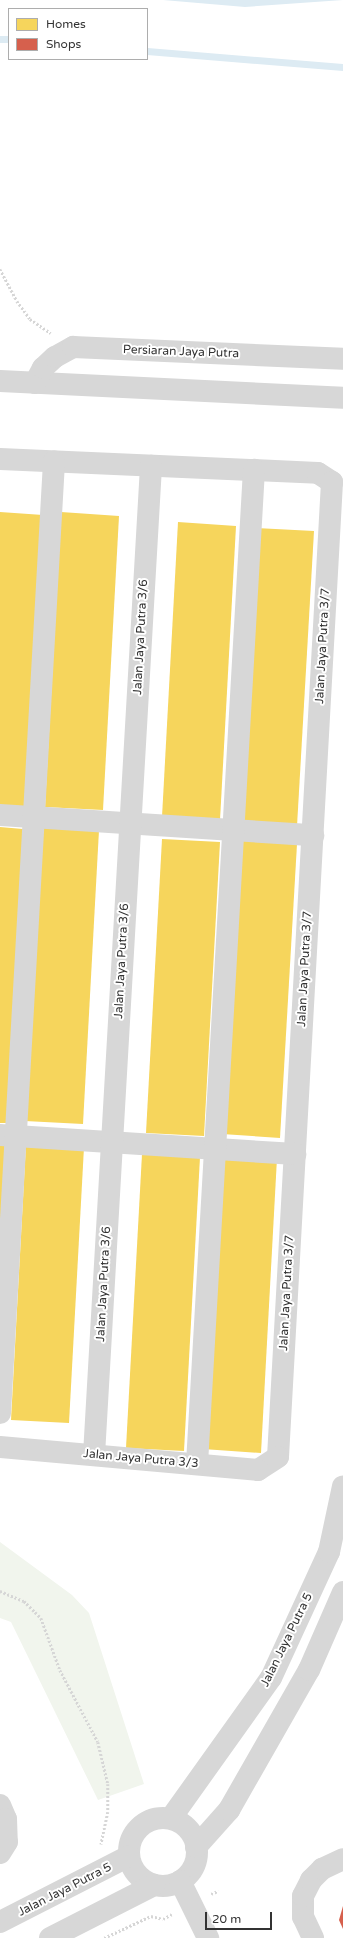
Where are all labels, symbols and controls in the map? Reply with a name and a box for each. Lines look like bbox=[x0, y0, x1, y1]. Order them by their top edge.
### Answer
legend bbox=[8, 8, 148, 60]
text: Homes bbox=[46, 17, 86, 31]
text: Shops bbox=[46, 37, 81, 51]
street label: Persiaran Jaya Putra bbox=[123, 343, 239, 361]
street label: Jalan Jaya Putra 3/6 bbox=[131, 579, 151, 695]
street label: Jalan Jaya Putra 3/7 bbox=[313, 588, 333, 704]
street label: Jalan Jaya Putra 3/6 bbox=[112, 903, 132, 1019]
street label: Jalan Jaya Putra 3/7 bbox=[295, 911, 315, 1027]
street label: Jalan Jaya Putra 3/6 bbox=[94, 1226, 114, 1342]
street label: Jalan Jaya Putra 3/7 bbox=[277, 1235, 297, 1351]
street label: Jalan Jaya Putra 3/3 bbox=[83, 1447, 199, 1471]
street label: Jalan Jaya Putra 5 bbox=[258, 1591, 316, 1689]
street label: Jalan Jaya Putra 5 bbox=[16, 1860, 114, 1920]
scale bar bbox=[207, 1904, 274, 1930]
text: 20 m bbox=[212, 1912, 241, 1926]

